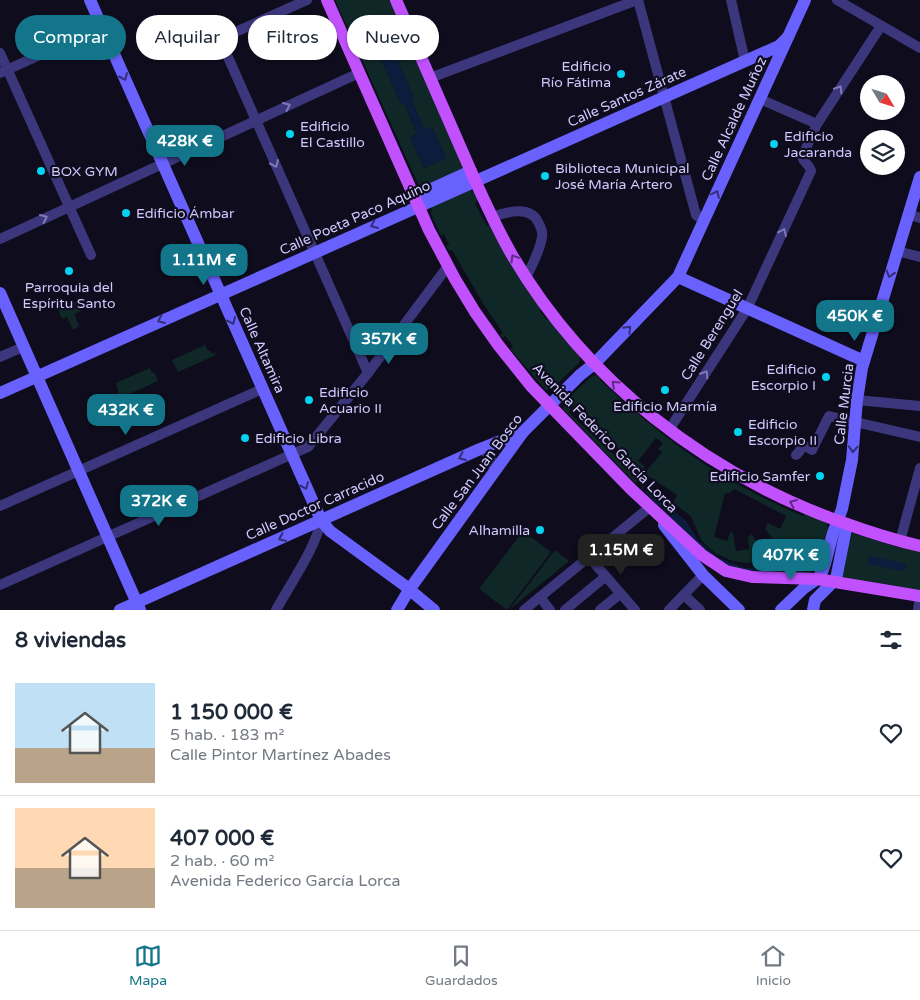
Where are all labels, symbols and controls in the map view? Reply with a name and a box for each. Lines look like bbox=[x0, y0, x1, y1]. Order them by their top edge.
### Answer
chip: Comprar bbox=[15, 15, 126, 60]
chip: Alquilar bbox=[136, 15, 238, 60]
chip: Filtros bbox=[248, 15, 337, 60]
chip: Nuevo bbox=[347, 15, 439, 60]
street label: Calle Alcalde Muñoz bbox=[698, 54, 770, 184]
place label: Edificio Río Fátima bbox=[541, 58, 611, 91]
street label: Calle Santos Zárate bbox=[565, 63, 689, 131]
marker: Edificio Río Fátima bbox=[615, 68, 627, 80]
one-way arrow bbox=[118, 72, 128, 81]
north arrow bbox=[860, 75, 905, 120]
map controls bbox=[860, 75, 905, 175]
one-way arrow bbox=[833, 86, 843, 95]
one-way arrow bbox=[282, 102, 291, 112]
place label: Edificio El Castillo bbox=[300, 118, 365, 151]
pin: 428K € bbox=[144, 124, 226, 167]
marker: Edificio El Castillo bbox=[284, 128, 296, 140]
place label: Edificio Jacaranda bbox=[784, 128, 852, 161]
button: layers bbox=[860, 130, 905, 175]
text: 428K € bbox=[157, 131, 213, 151]
marker: Edificio Jacaranda bbox=[768, 138, 780, 150]
one-way arrow bbox=[269, 159, 280, 168]
place label: Biblioteca Municipal José María Artero bbox=[555, 160, 690, 193]
place label: BOX GYM bbox=[51, 163, 118, 180]
marker: BOX GYM bbox=[35, 165, 47, 177]
marker: Biblioteca Municipal José María Artero bbox=[539, 170, 551, 182]
street label: Calle Poeta Paco Aquino bbox=[277, 177, 433, 259]
one-way arrow bbox=[709, 190, 720, 199]
place label: Edificio Ámbar bbox=[136, 205, 235, 222]
marker: Edificio Ámbar bbox=[120, 207, 132, 219]
one-way arrow bbox=[39, 214, 48, 224]
one-way arrow bbox=[370, 219, 379, 230]
one-way arrow bbox=[777, 228, 787, 237]
pin: 1.11M € bbox=[158, 244, 250, 286]
text: 1.11M € bbox=[172, 250, 236, 270]
one-way arrow bbox=[510, 254, 520, 263]
marker: Parroquia del Espíritu Santo bbox=[63, 265, 75, 277]
one-way arrow bbox=[886, 269, 896, 278]
place label: Parroquia del Espíritu Santo bbox=[23, 279, 115, 312]
street label: Calle Berenguel bbox=[677, 286, 747, 384]
pin: 450K € bbox=[814, 300, 896, 342]
street label: Calle Altamira bbox=[235, 304, 289, 396]
text: 450K € bbox=[827, 306, 883, 326]
one-way arrow bbox=[157, 314, 166, 325]
one-way arrow bbox=[226, 316, 237, 325]
pin: 357K € bbox=[348, 322, 430, 365]
one-way arrow bbox=[623, 326, 632, 335]
text: 357K € bbox=[361, 329, 417, 349]
street label: Avenida Federico García Lorca bbox=[529, 360, 681, 516]
place label: Edificio Escorpio I bbox=[751, 361, 816, 394]
street label: Calle Murcia bbox=[831, 362, 857, 446]
one-way arrow bbox=[698, 370, 708, 379]
marker: Edificio Escorpio I bbox=[820, 371, 832, 383]
one-way arrow bbox=[612, 381, 621, 390]
place label: Edificio Acuario II bbox=[319, 384, 382, 417]
marker: Edificio Marmía bbox=[659, 384, 671, 396]
pin: 432K € bbox=[85, 394, 167, 436]
marker: Edificio Acuario II bbox=[303, 394, 315, 406]
place label: Edificio Marmía bbox=[613, 398, 717, 415]
text: 432K € bbox=[98, 400, 154, 420]
street label: Calle San Juan Bosco bbox=[428, 411, 526, 533]
place label: Edificio Escorpio II bbox=[748, 416, 817, 449]
marker: Edificio Escorpio II bbox=[732, 426, 744, 438]
place label: Edificio Libra bbox=[255, 430, 342, 447]
marker: Edificio Libra bbox=[239, 432, 251, 444]
one-way arrow bbox=[847, 445, 858, 453]
one-way arrow bbox=[458, 451, 467, 461]
street label: Calle Doctor Carracido bbox=[243, 468, 387, 544]
place label: Edificio Samfer bbox=[710, 468, 811, 485]
marker: Edificio Samfer bbox=[814, 470, 826, 482]
one-way arrow bbox=[299, 481, 310, 490]
pin: 372K € bbox=[118, 484, 200, 527]
text: 372K € bbox=[131, 491, 187, 511]
one-way arrow bbox=[789, 499, 798, 510]
place label: Alhamilla bbox=[469, 522, 530, 539]
marker: Alhamilla bbox=[534, 524, 546, 536]
one-way arrow bbox=[278, 531, 287, 542]
pin: 1.15M € bbox=[575, 534, 667, 576]
pin: 407K € bbox=[750, 538, 832, 581]
text: 1.15M € bbox=[589, 540, 653, 560]
text: 407K € bbox=[763, 545, 819, 565]
icon: filters bbox=[877, 626, 905, 654]
text: 8 viviendas bbox=[15, 628, 126, 653]
text: 1 150 000 € bbox=[170, 700, 293, 725]
icon: home bbox=[55, 703, 115, 763]
icon: heart bbox=[877, 719, 905, 747]
text: 5 hab. · 183 m² bbox=[170, 725, 284, 745]
text: Calle Pintor Martínez Abades bbox=[170, 745, 391, 765]
text: 407 000 € bbox=[170, 826, 274, 851]
icon: home bbox=[55, 828, 115, 888]
icon: heart bbox=[877, 844, 905, 872]
text: 2 hab. · 60 m² bbox=[170, 851, 274, 871]
text: Avenida Federico García Lorca bbox=[170, 871, 401, 891]
tab: Mapa bbox=[129, 942, 167, 989]
tab: Guardados bbox=[425, 942, 498, 989]
tab: Inicio bbox=[756, 942, 791, 989]

